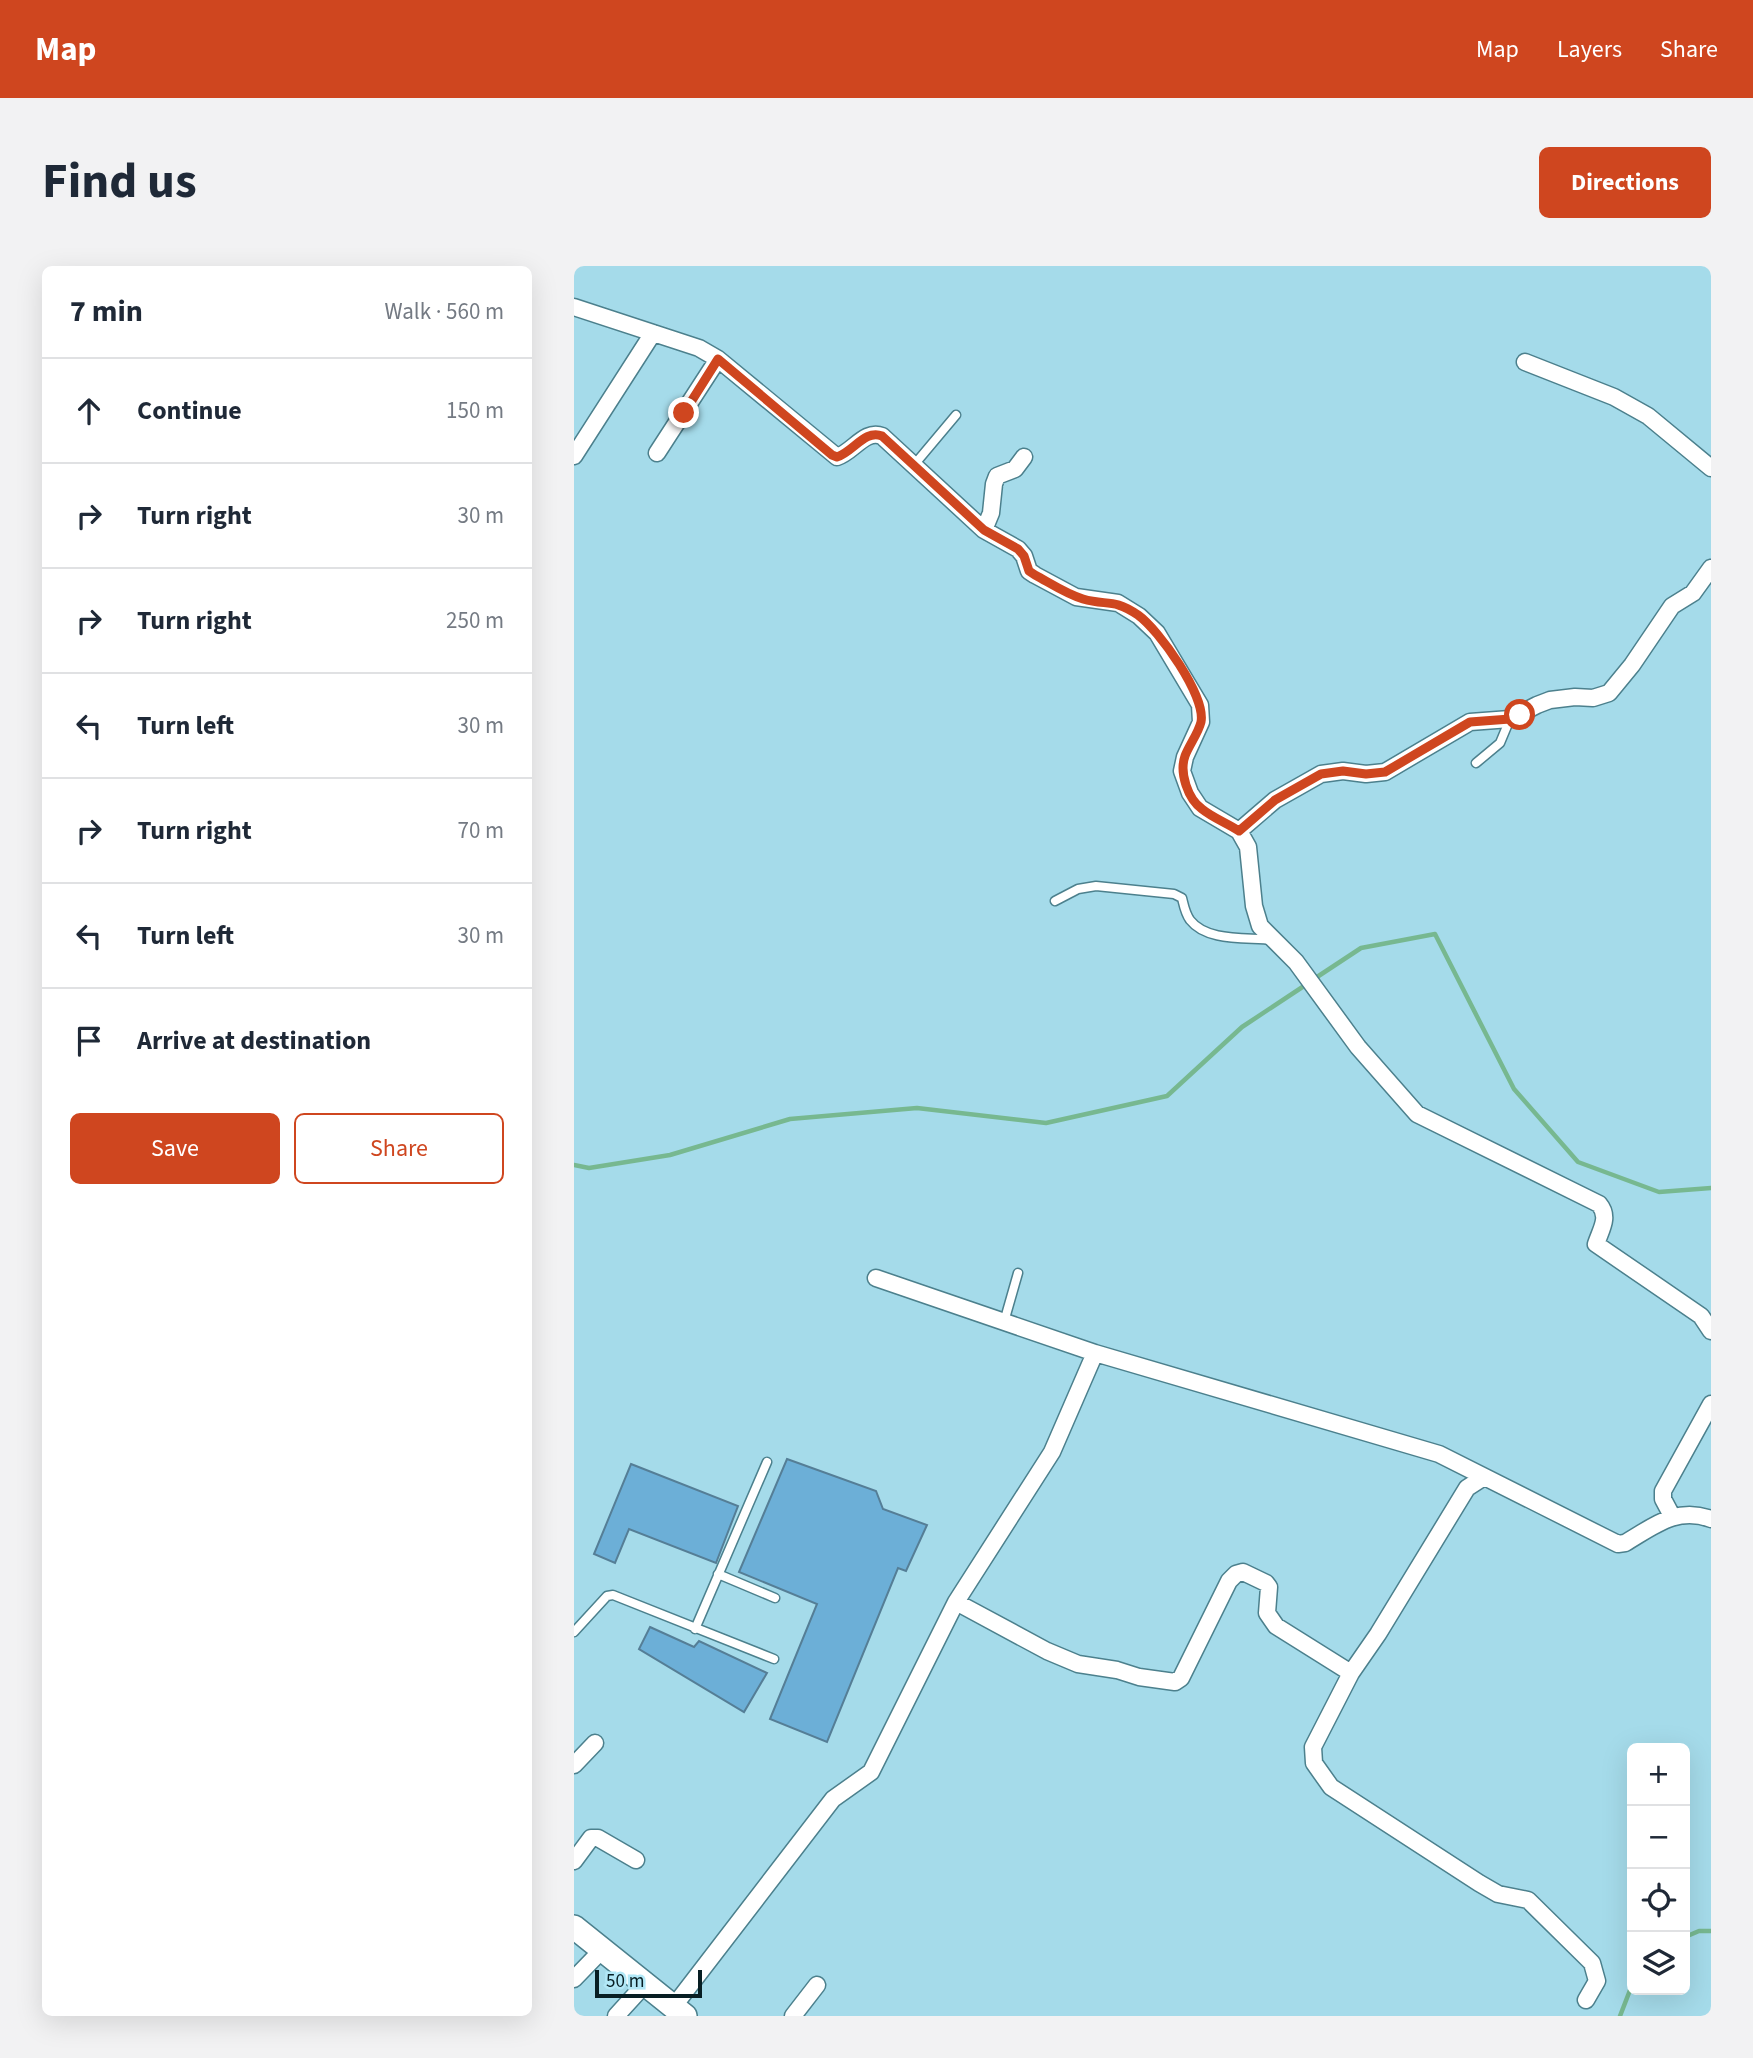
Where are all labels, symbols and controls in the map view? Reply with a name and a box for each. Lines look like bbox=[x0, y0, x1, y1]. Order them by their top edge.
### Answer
text: Map bbox=[35, 26, 96, 73]
text: Map bbox=[1476, 32, 1519, 67]
text: Layers bbox=[1557, 32, 1622, 67]
text: Share bbox=[1660, 32, 1718, 67]
text: Find us bbox=[42, 147, 197, 217]
button: Directions bbox=[1539, 147, 1711, 218]
text: 7 min bbox=[70, 290, 143, 333]
text: Walk · 560 m bbox=[385, 295, 504, 328]
icon: ahead bbox=[70, 392, 108, 430]
text: Continue bbox=[137, 392, 242, 429]
text: 150 m bbox=[446, 394, 504, 427]
route end bbox=[668, 397, 699, 428]
icon: right bbox=[70, 497, 108, 535]
text: Turn right bbox=[137, 497, 252, 534]
text: 30 m bbox=[457, 499, 504, 532]
icon: right bbox=[70, 602, 108, 640]
text: Turn right bbox=[137, 602, 252, 639]
text: 250 m bbox=[446, 604, 504, 637]
route start bbox=[1504, 699, 1535, 730]
icon: left bbox=[70, 707, 108, 745]
text: Turn left bbox=[137, 707, 234, 744]
text: 30 m bbox=[457, 709, 504, 742]
icon: right bbox=[70, 812, 108, 850]
text: Turn right bbox=[137, 812, 252, 849]
text: 70 m bbox=[457, 814, 504, 847]
icon: left bbox=[70, 917, 108, 955]
text: Turn left bbox=[137, 917, 234, 954]
text: 30 m bbox=[457, 919, 504, 952]
icon: arrive bbox=[70, 1022, 108, 1060]
text: Arrive at destination bbox=[137, 1022, 371, 1059]
button: Save bbox=[70, 1113, 280, 1184]
button: Share bbox=[294, 1113, 504, 1184]
map controls bbox=[1627, 1743, 1690, 1995]
button: + bbox=[1627, 1743, 1690, 1806]
button: − bbox=[1627, 1806, 1690, 1869]
button: locate bbox=[1627, 1869, 1690, 1932]
button: layers bbox=[1627, 1932, 1690, 1995]
scale bar bbox=[595, 1967, 702, 1999]
text: 50 m bbox=[606, 1968, 644, 1995]

